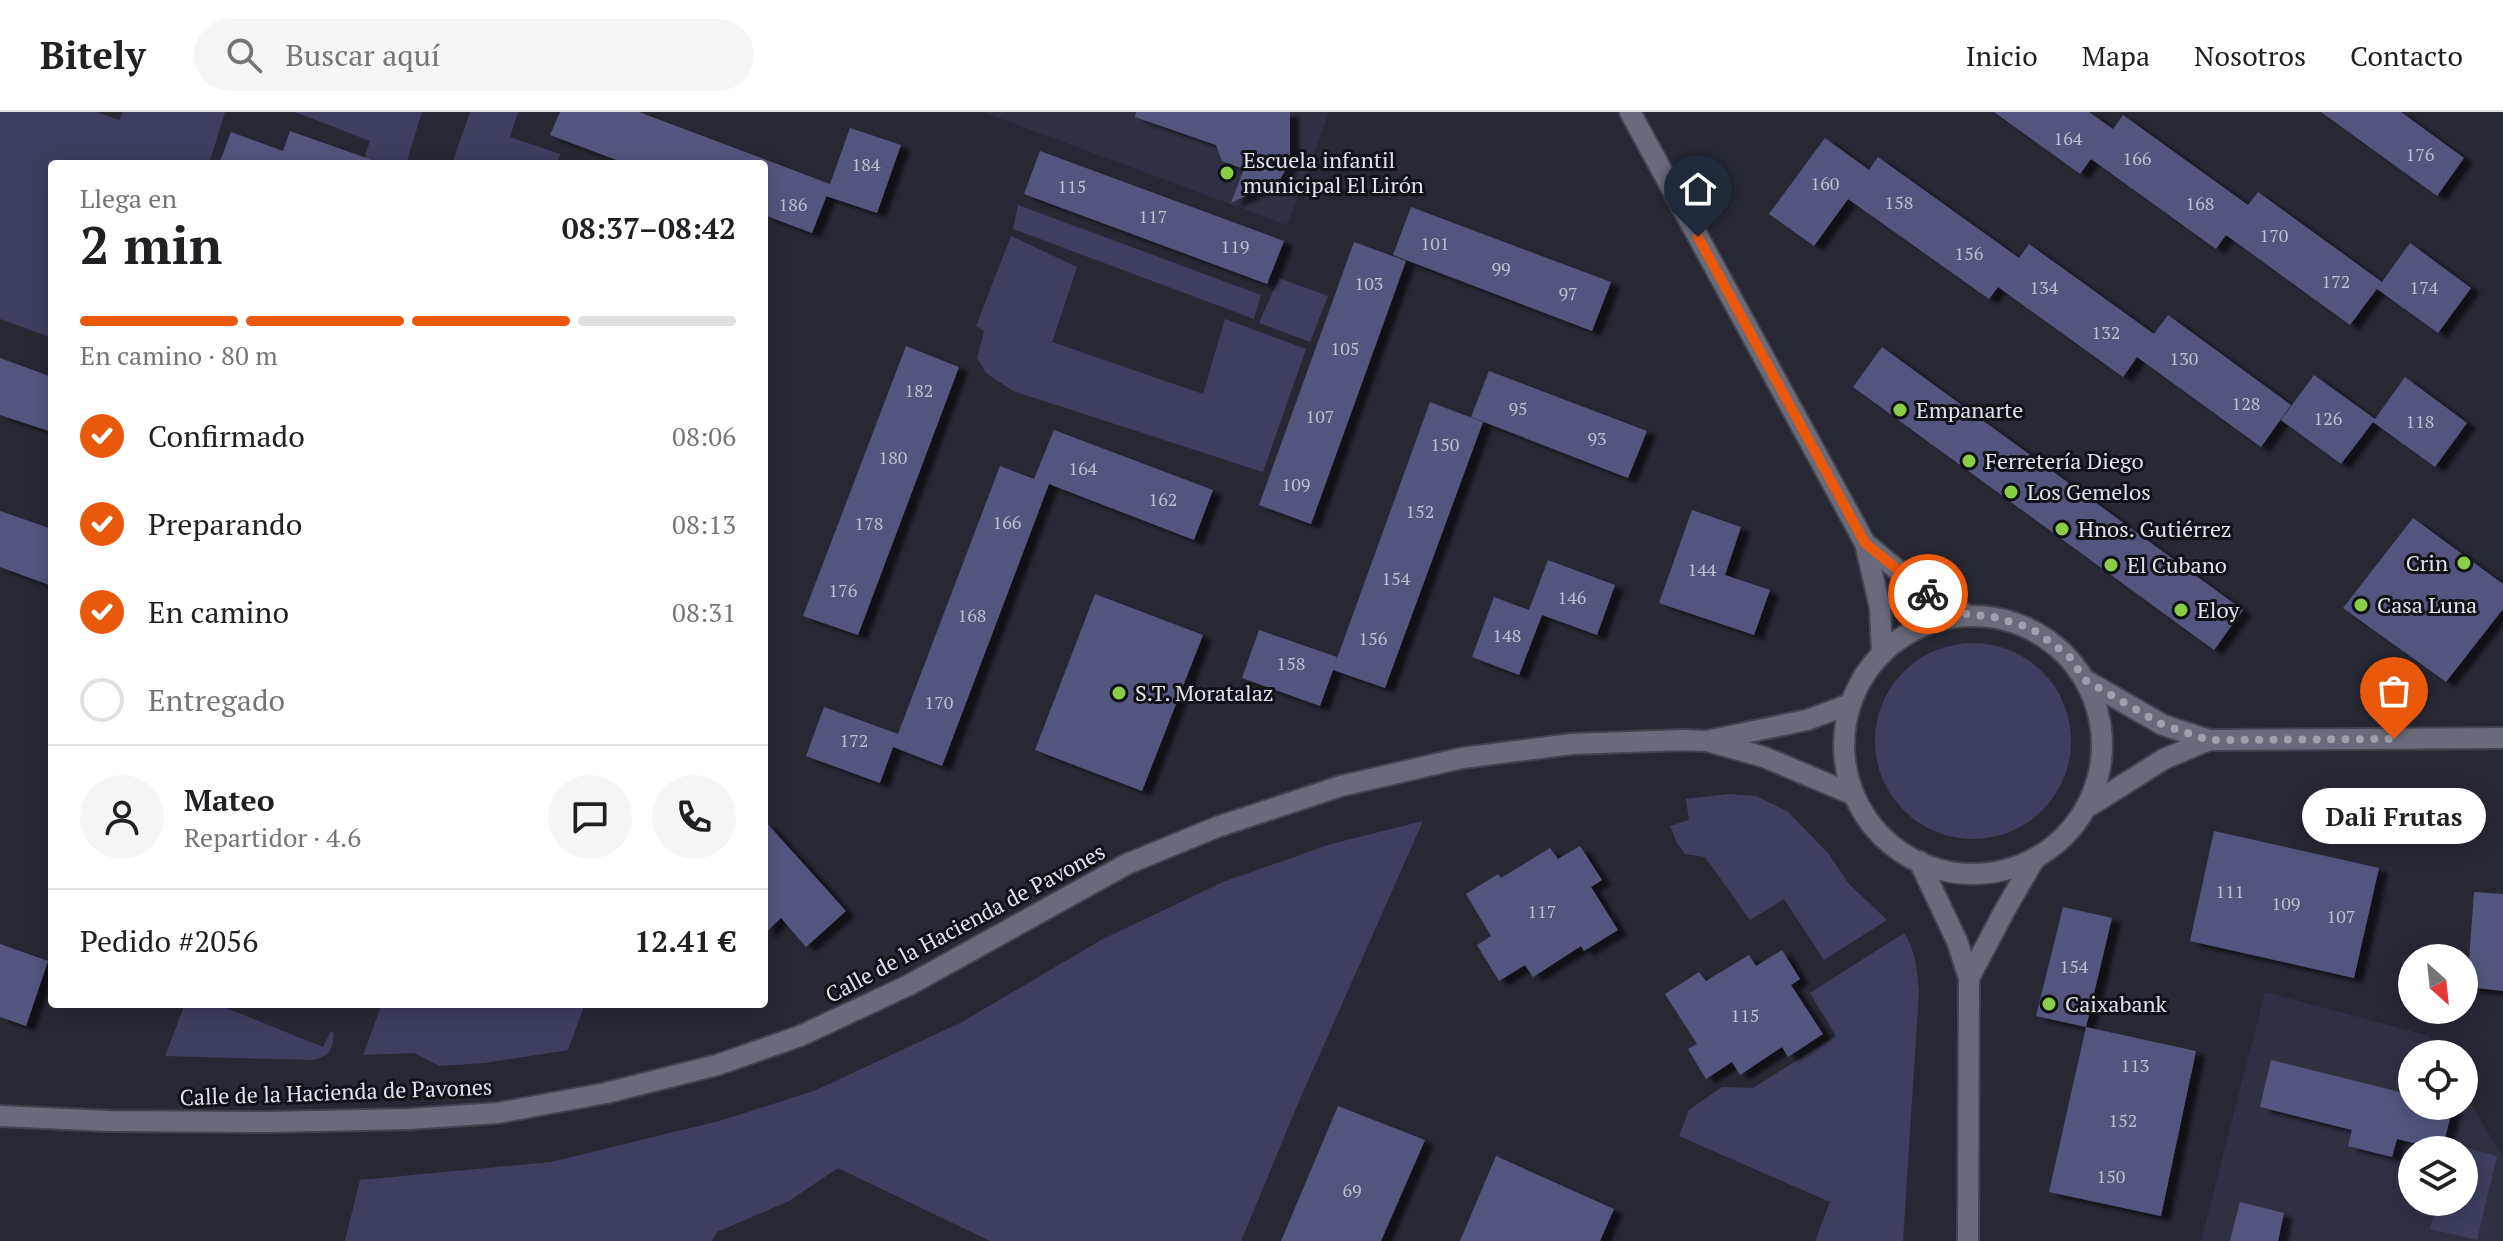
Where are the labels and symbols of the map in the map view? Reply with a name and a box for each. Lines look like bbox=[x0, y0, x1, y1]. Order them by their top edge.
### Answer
house number: 164 bbox=[2054, 126, 2083, 150]
house number: 176 bbox=[2406, 142, 2435, 166]
place label: Escuela infantil municipal El Lirón bbox=[1243, 145, 1424, 199]
house number: 166 bbox=[2123, 146, 2152, 170]
house number: 184 bbox=[852, 152, 881, 176]
pin bbox=[1664, 155, 1732, 237]
marker: Escuela infantil municipal El Lirón bbox=[1218, 164, 1236, 182]
house number: 160 bbox=[1811, 171, 1839, 195]
house number: 115 bbox=[1058, 174, 1086, 198]
house number: 158 bbox=[1885, 190, 1913, 214]
house number: 168 bbox=[2186, 191, 2214, 215]
house number: 186 bbox=[779, 192, 808, 216]
house number: 117 bbox=[1139, 204, 1167, 228]
house number: 170 bbox=[2260, 223, 2288, 247]
house number: 101 bbox=[1421, 231, 1449, 255]
house number: 119 bbox=[1221, 234, 1249, 258]
house number: 156 bbox=[1955, 241, 1984, 265]
house number: 99 bbox=[1491, 256, 1511, 280]
house number: 172 bbox=[2322, 269, 2350, 293]
house number: 103 bbox=[1355, 271, 1383, 295]
house number: 134 bbox=[2030, 275, 2059, 299]
house number: 174 bbox=[2410, 275, 2439, 299]
house number: 97 bbox=[1558, 281, 1578, 305]
house number: 132 bbox=[2092, 320, 2120, 344]
house number: 105 bbox=[1331, 336, 1359, 360]
house number: 130 bbox=[2170, 346, 2198, 370]
house number: 182 bbox=[905, 378, 933, 402]
house number: 128 bbox=[2232, 391, 2260, 415]
place label: Empanarte bbox=[1916, 395, 2023, 424]
house number: 95 bbox=[1508, 396, 1528, 420]
marker: Empanarte bbox=[1891, 401, 1909, 419]
house number: 107 bbox=[1306, 404, 1334, 428]
house number: 126 bbox=[2314, 406, 2343, 430]
house number: 118 bbox=[2406, 409, 2434, 433]
house number: 93 bbox=[1587, 426, 1607, 450]
house number: 150 bbox=[1431, 432, 1459, 456]
house number: 180 bbox=[879, 445, 907, 469]
place label: Ferretería Diego bbox=[1985, 446, 2144, 475]
marker: Ferretería Diego bbox=[1960, 452, 1978, 470]
house number: 164 bbox=[1069, 456, 1098, 480]
house number: 109 bbox=[1282, 472, 1310, 496]
place label: Los Gemelos bbox=[2027, 477, 2151, 506]
marker: Los Gemelos bbox=[2002, 483, 2020, 501]
house number: 162 bbox=[1149, 487, 1177, 511]
house number: 152 bbox=[1406, 499, 1434, 523]
house number: 166 bbox=[993, 510, 1022, 534]
house number: 178 bbox=[855, 511, 883, 535]
place label: Hnos. Gutiérrez bbox=[2078, 514, 2231, 543]
marker: Hnos. Gutiérrez bbox=[2053, 520, 2071, 538]
place label: Crin bbox=[2406, 548, 2448, 577]
place label: El Cubano bbox=[2127, 550, 2227, 579]
courier bbox=[1888, 554, 1968, 634]
marker: Crin bbox=[2455, 554, 2473, 572]
marker: El Cubano bbox=[2102, 556, 2120, 574]
house number: 144 bbox=[1688, 557, 1717, 581]
house number: 154 bbox=[1382, 566, 1411, 590]
house number: 176 bbox=[829, 578, 858, 602]
house number: 146 bbox=[1558, 585, 1587, 609]
place label: Casa Luna bbox=[2377, 590, 2477, 619]
place label: Eloy bbox=[2197, 595, 2240, 624]
marker: Casa Luna bbox=[2352, 596, 2370, 614]
marker: Eloy bbox=[2172, 601, 2190, 619]
house number: 168 bbox=[958, 603, 986, 627]
house number: 148 bbox=[1493, 623, 1521, 647]
house number: 156 bbox=[1359, 626, 1388, 650]
house number: 158 bbox=[1277, 651, 1305, 675]
pin bbox=[2360, 657, 2428, 739]
place label: S.T. Moratalaz bbox=[1135, 678, 1274, 707]
marker: S.T. Moratalaz bbox=[1110, 684, 1128, 702]
house number: 170 bbox=[925, 690, 953, 714]
house number: 172 bbox=[840, 728, 868, 752]
callout: Dali Frutas bbox=[2302, 787, 2486, 843]
street label: Calle de la Hacienda de Pavones bbox=[820, 836, 1110, 1009]
house number: 111 bbox=[2216, 879, 2244, 903]
house number: 109 bbox=[2272, 891, 2300, 915]
house number: 117 bbox=[1528, 899, 1556, 923]
house number: 107 bbox=[2327, 904, 2355, 928]
north arrow bbox=[2398, 944, 2478, 1024]
house number: 154 bbox=[2060, 954, 2089, 978]
place label: Caixabank bbox=[2065, 989, 2168, 1018]
marker: Caixabank bbox=[2040, 995, 2058, 1013]
house number: 115 bbox=[1731, 1003, 1759, 1027]
house number: 113 bbox=[2121, 1053, 2149, 1077]
street label: Calle de la Hacienda de Pavones bbox=[179, 1072, 493, 1111]
house number: 152 bbox=[2109, 1108, 2137, 1132]
house number: 150 bbox=[2097, 1164, 2125, 1188]
house number: 69 bbox=[1342, 1178, 1362, 1202]

